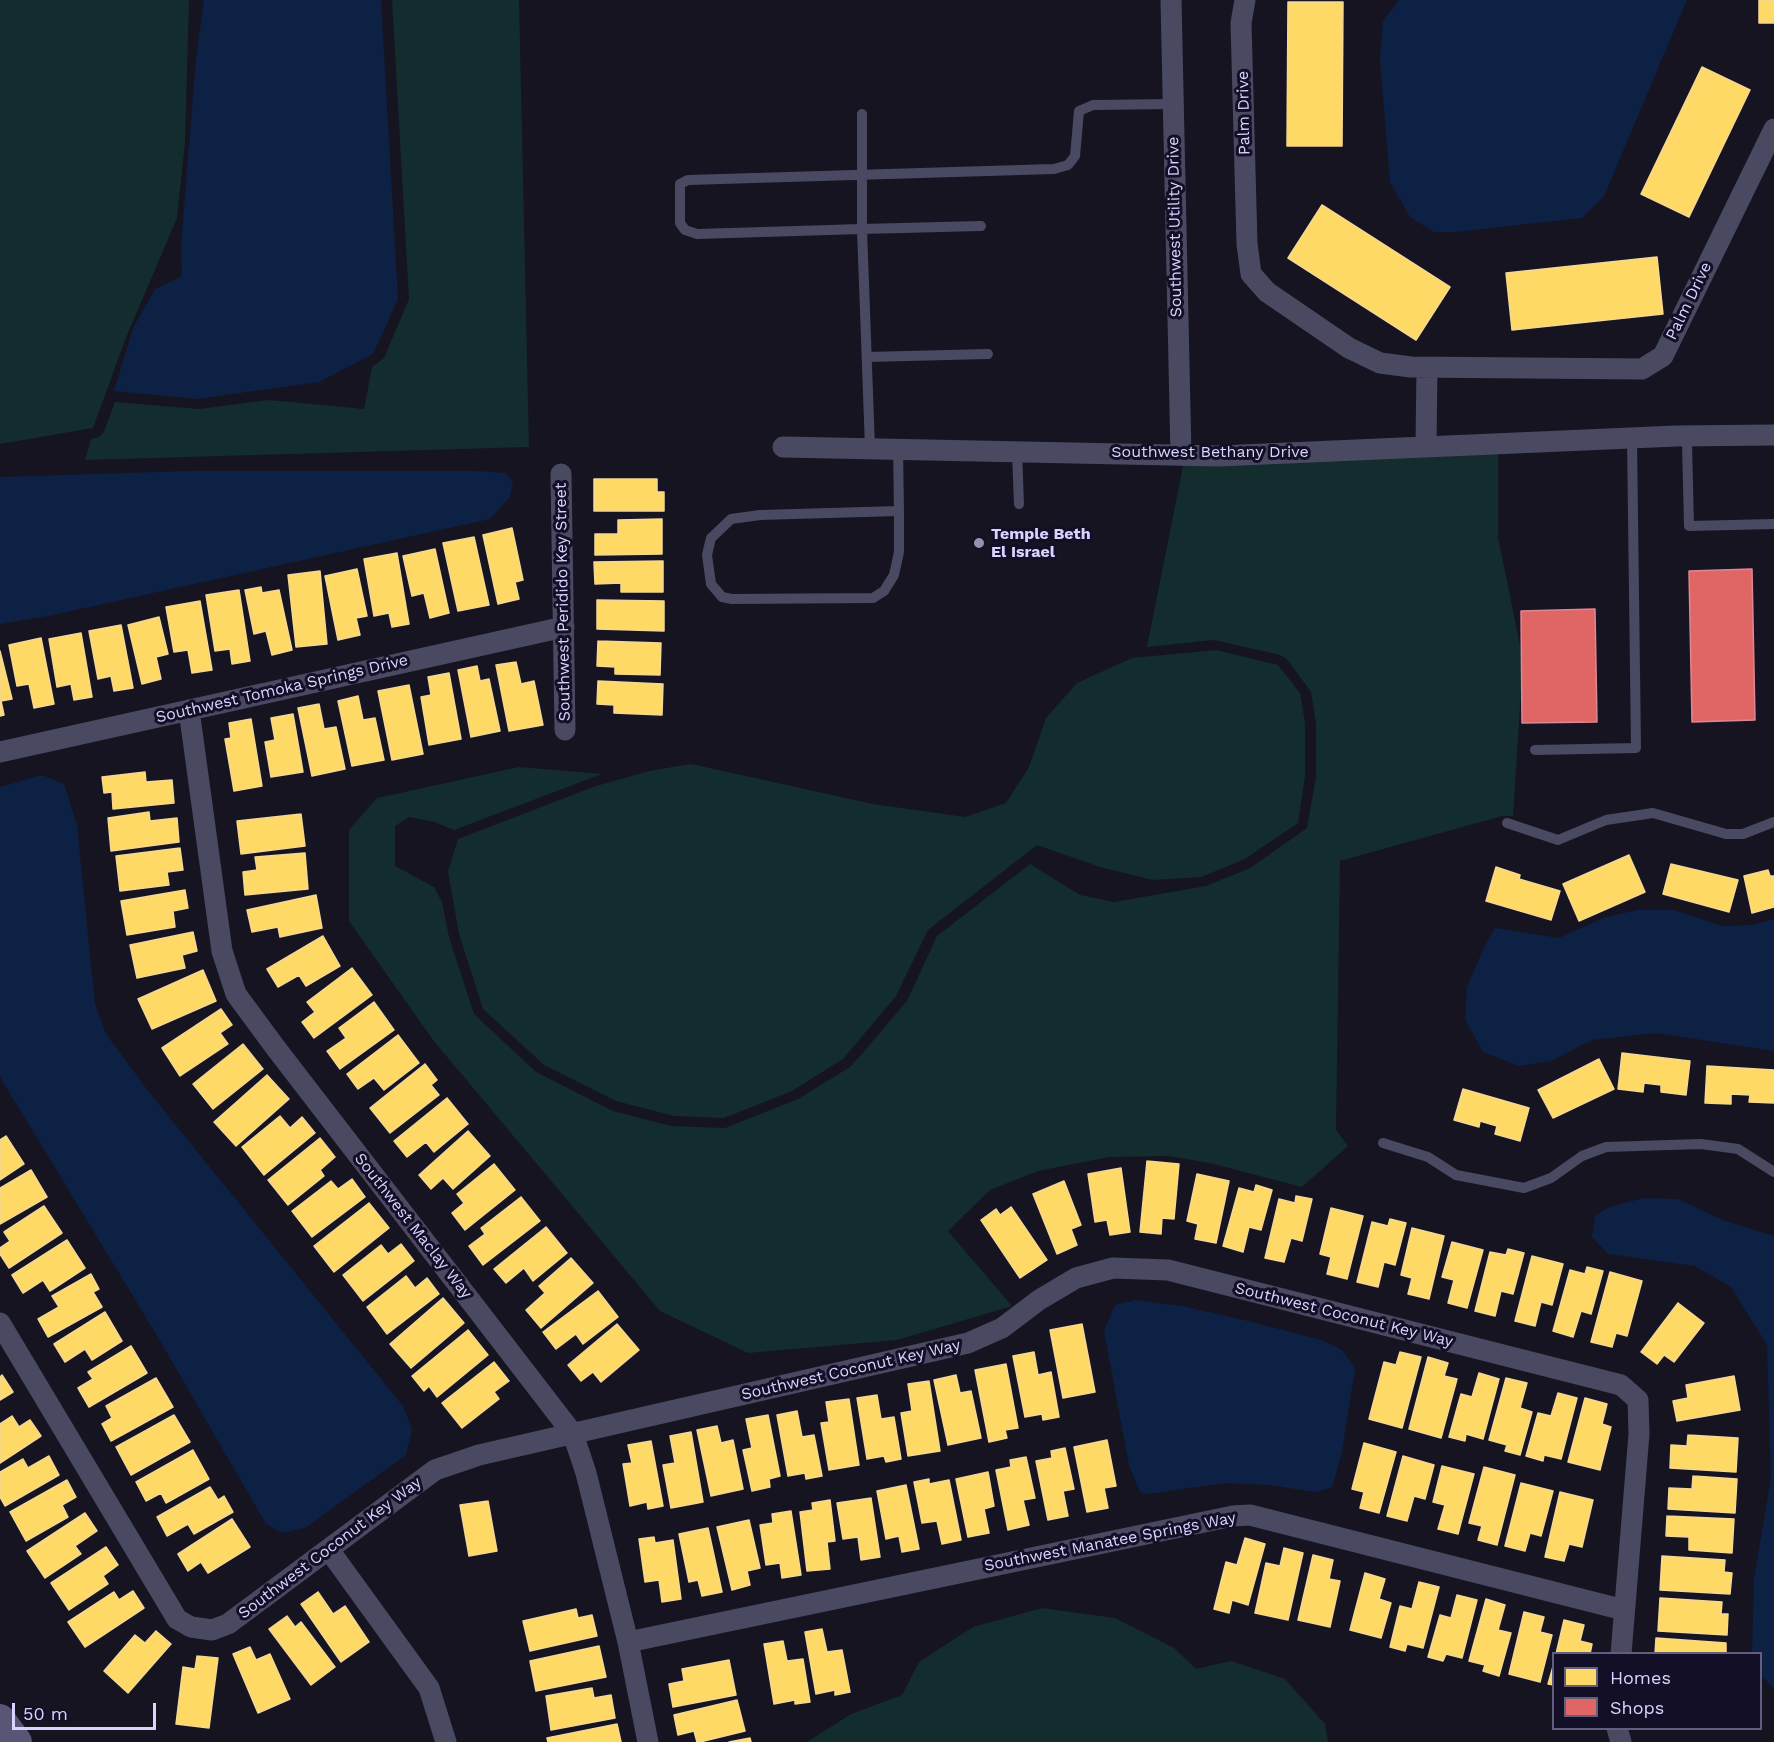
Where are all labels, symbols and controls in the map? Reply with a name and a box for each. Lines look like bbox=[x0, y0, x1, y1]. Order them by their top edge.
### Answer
street label: Palm Drive bbox=[1234, 71, 1254, 155]
street label: Southwest Utility Drive bbox=[1164, 136, 1186, 318]
street label: Palm Drive bbox=[1662, 259, 1716, 343]
street label: Southwest Bethany Drive bbox=[1111, 442, 1309, 462]
street label: Southwest Peridido Key Street bbox=[551, 482, 575, 722]
place label: Temple Beth El Israel bbox=[991, 524, 1091, 562]
marker: Temple Beth El Israel bbox=[972, 536, 986, 550]
street label: Southwest Tomoka Springs Drive bbox=[154, 651, 410, 727]
street label: Southwest Maclay Way bbox=[350, 1149, 476, 1303]
street label: Southwest Coconut Key Way bbox=[1233, 1279, 1455, 1351]
street label: Southwest Coconut Key Way bbox=[740, 1335, 962, 1405]
street label: Southwest Coconut Key Way bbox=[235, 1473, 425, 1623]
street label: Southwest Manatee Springs Way bbox=[983, 1508, 1237, 1576]
legend bbox=[1552, 1652, 1762, 1730]
text: Homes bbox=[1610, 1667, 1671, 1688]
scale bar bbox=[15, 1691, 159, 1729]
text: Shops bbox=[1610, 1697, 1664, 1718]
text: 50 m bbox=[23, 1703, 68, 1724]

